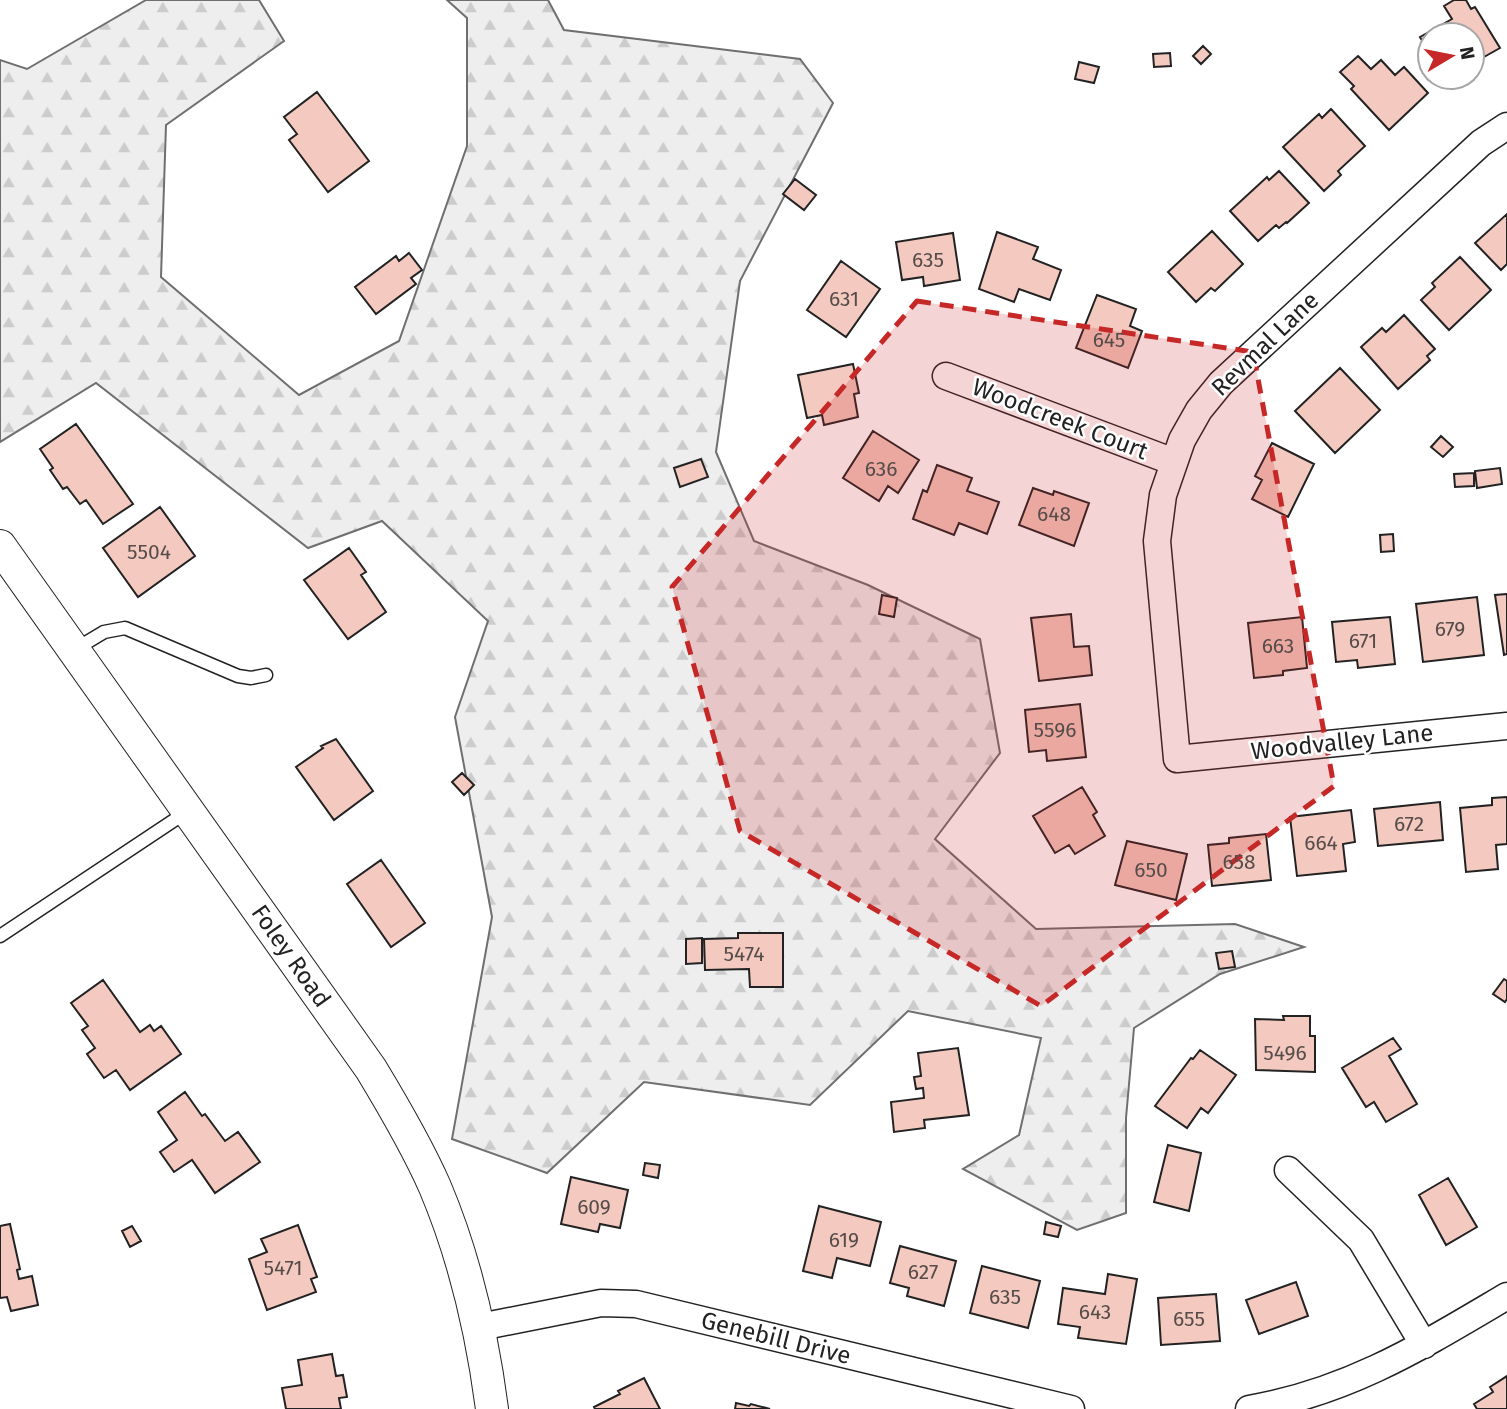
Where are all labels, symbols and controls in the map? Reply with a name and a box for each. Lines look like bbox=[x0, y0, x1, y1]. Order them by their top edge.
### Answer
north arrow bbox=[1416, 21, 1486, 91]
text: N bbox=[1455, 45, 1480, 61]
house number: 635 bbox=[912, 247, 944, 273]
house number: 631 bbox=[829, 286, 859, 312]
street label: Revmal Lane bbox=[1206, 286, 1324, 402]
house number: 645 bbox=[1093, 327, 1125, 353]
street label: Woodcreek Court bbox=[968, 373, 1152, 465]
house number: 636 bbox=[865, 456, 897, 482]
house number: 648 bbox=[1037, 501, 1071, 527]
house number: 5504 bbox=[127, 539, 171, 565]
house number: 679 bbox=[1435, 616, 1465, 642]
house number: 671 bbox=[1349, 628, 1377, 654]
house number: 663 bbox=[1262, 633, 1294, 659]
house number: 5596 bbox=[1034, 717, 1076, 743]
street label: Woodvalley Lane bbox=[1249, 719, 1435, 765]
house number: 672 bbox=[1394, 811, 1424, 837]
house number: 664 bbox=[1304, 830, 1338, 856]
house number: 658 bbox=[1222, 849, 1256, 875]
house number: 650 bbox=[1134, 857, 1168, 883]
street label: Foley Road bbox=[246, 899, 336, 1013]
house number: 5474 bbox=[724, 941, 764, 967]
house number: 5496 bbox=[1263, 1040, 1307, 1066]
house number: 609 bbox=[577, 1194, 611, 1220]
house number: 619 bbox=[829, 1227, 859, 1253]
house number: 5471 bbox=[263, 1255, 303, 1281]
house number: 627 bbox=[908, 1259, 938, 1285]
house number: 635 bbox=[989, 1284, 1021, 1310]
house number: 643 bbox=[1079, 1299, 1111, 1325]
street label: Genebill Drive bbox=[698, 1306, 854, 1370]
house number: 655 bbox=[1173, 1306, 1205, 1332]

